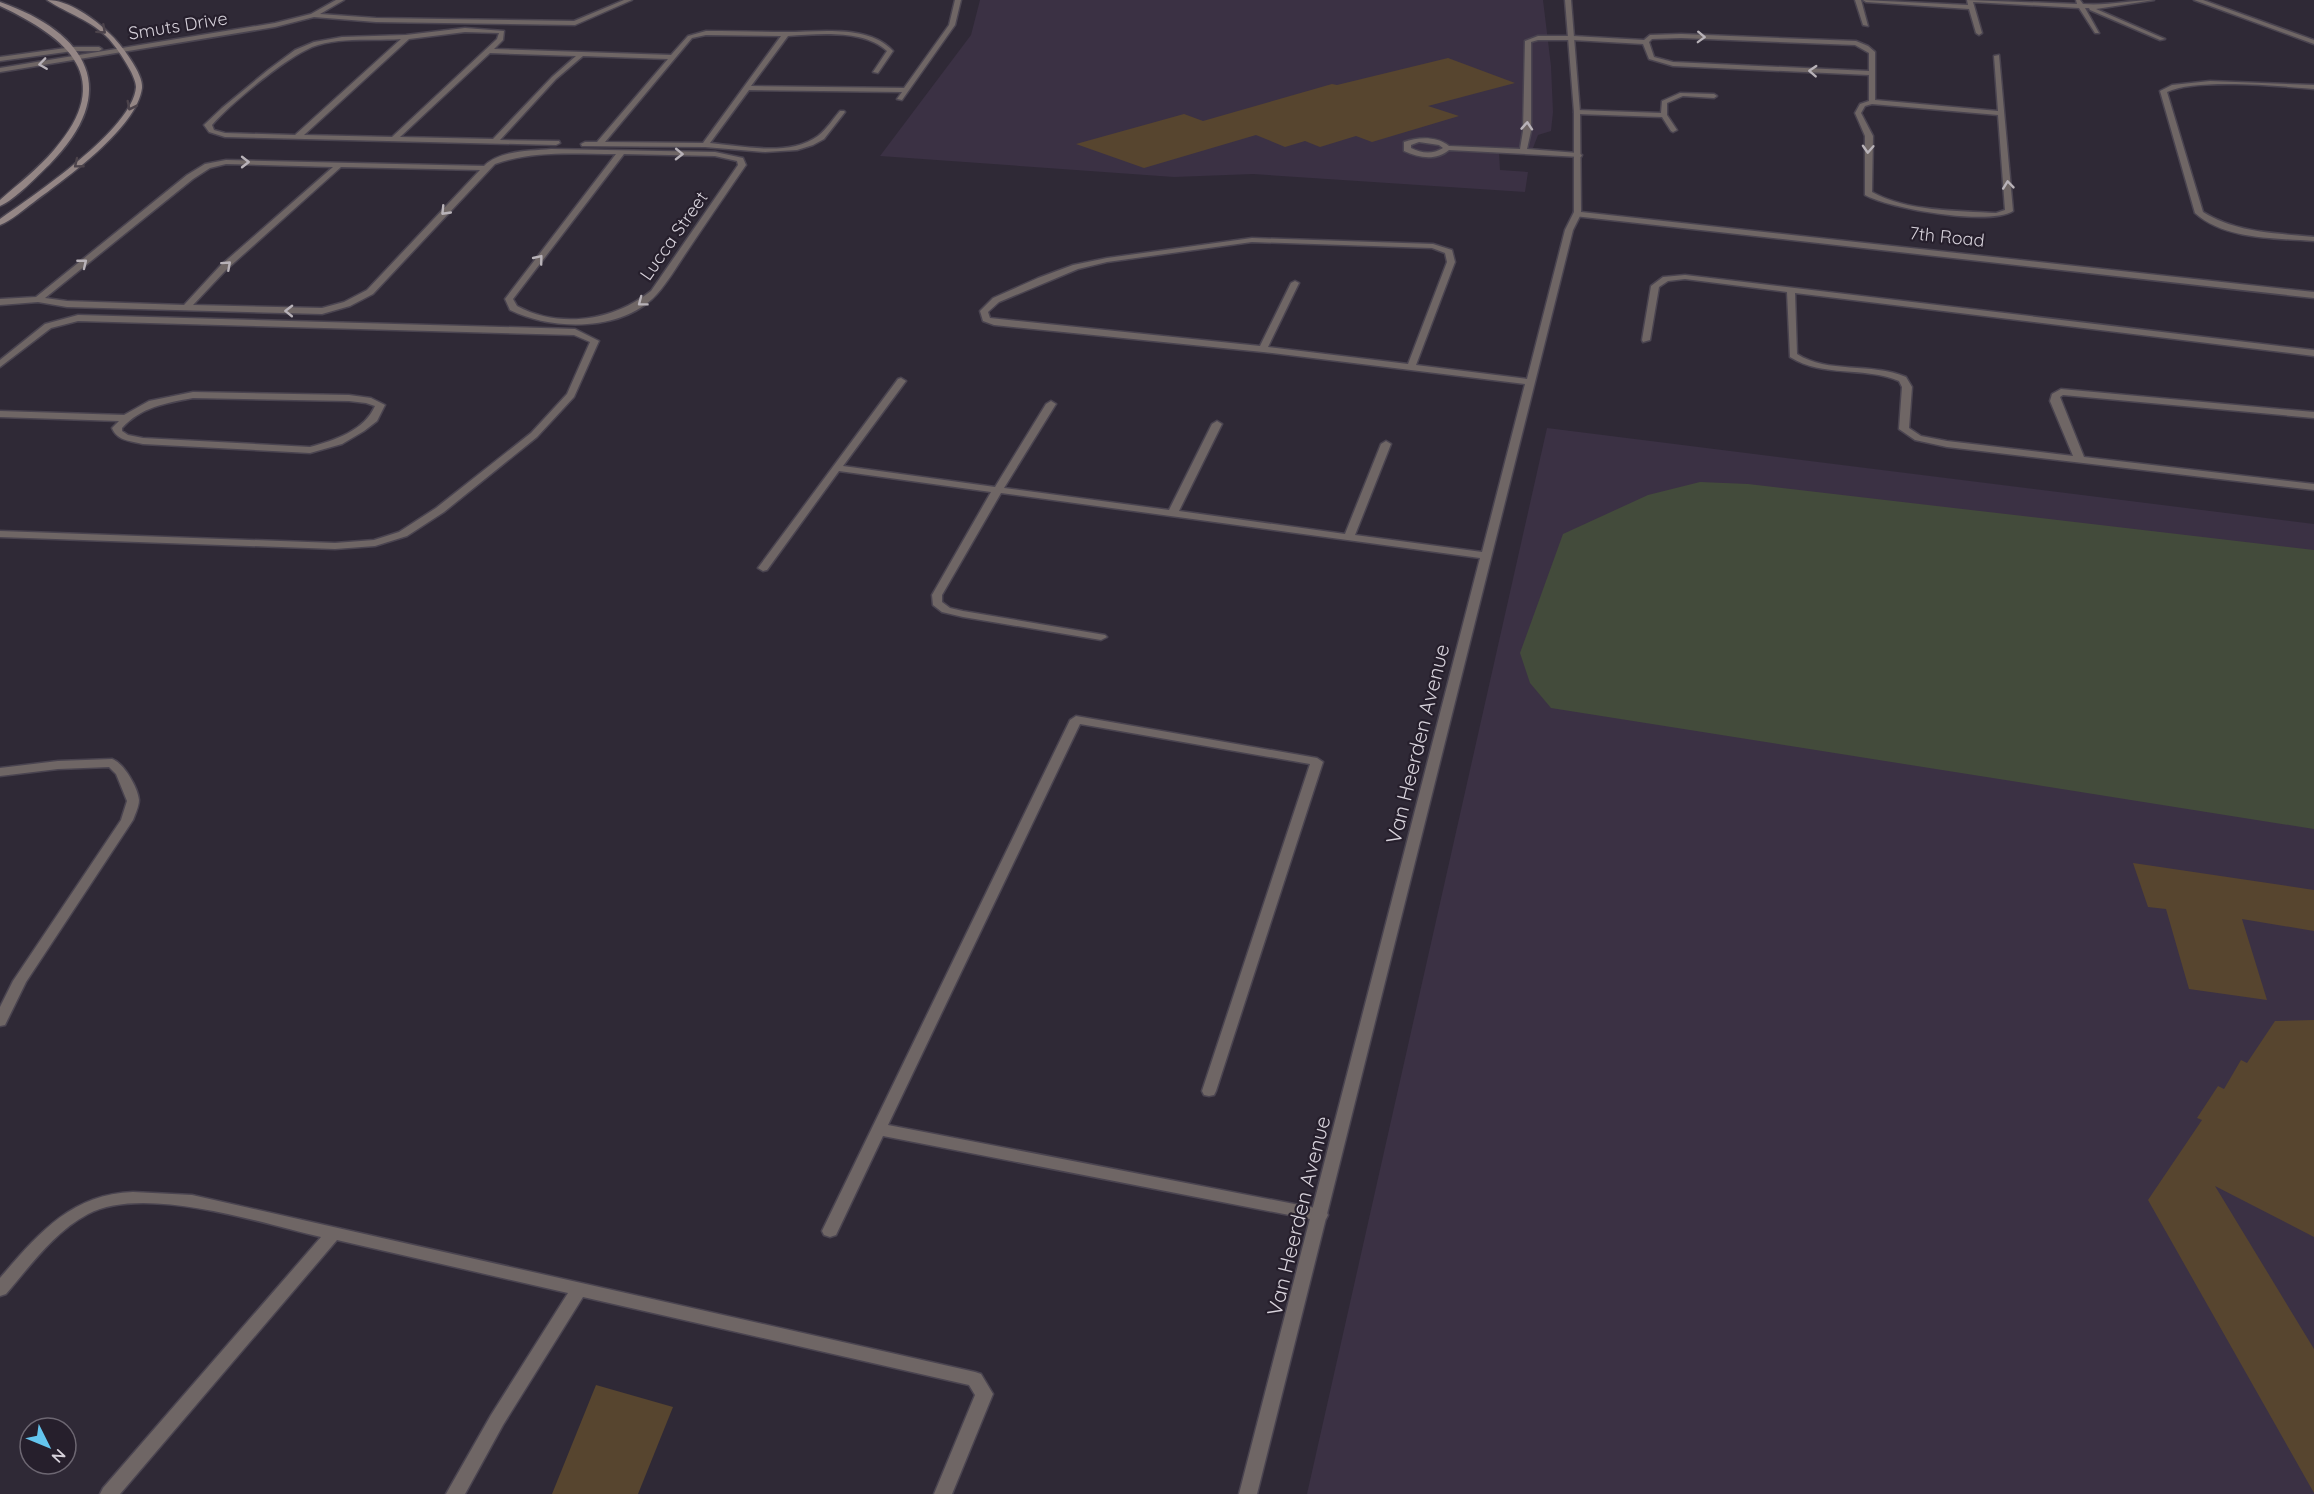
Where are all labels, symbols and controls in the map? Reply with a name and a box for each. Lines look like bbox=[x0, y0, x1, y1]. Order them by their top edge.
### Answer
street label: Smuts Drive bbox=[127, 6, 229, 45]
one-way arrow bbox=[95, 23, 106, 34]
one-way arrow bbox=[1697, 30, 1706, 43]
one-way arrow bbox=[38, 57, 47, 69]
one-way arrow bbox=[1809, 64, 1818, 77]
one-way arrow bbox=[127, 100, 138, 111]
one-way arrow bbox=[1520, 122, 1533, 131]
one-way arrow bbox=[1861, 144, 1874, 153]
one-way arrow bbox=[675, 148, 684, 160]
one-way arrow bbox=[240, 156, 249, 168]
one-way arrow bbox=[73, 157, 84, 168]
one-way arrow bbox=[2002, 180, 2015, 189]
street label: Lucca Street bbox=[634, 187, 713, 285]
one-way arrow bbox=[441, 204, 452, 215]
street label: 7th Road bbox=[1908, 221, 1986, 252]
one-way arrow bbox=[531, 254, 542, 265]
one-way arrow bbox=[76, 259, 87, 270]
one-way arrow bbox=[220, 261, 231, 272]
one-way arrow bbox=[638, 295, 649, 306]
one-way arrow bbox=[285, 305, 294, 318]
street label: Van Heerden Avenue bbox=[1380, 641, 1454, 846]
street label: Van Heerden Avenue bbox=[1261, 1113, 1335, 1318]
north arrow bbox=[18, 1416, 78, 1476]
text: N bbox=[48, 1445, 70, 1467]

